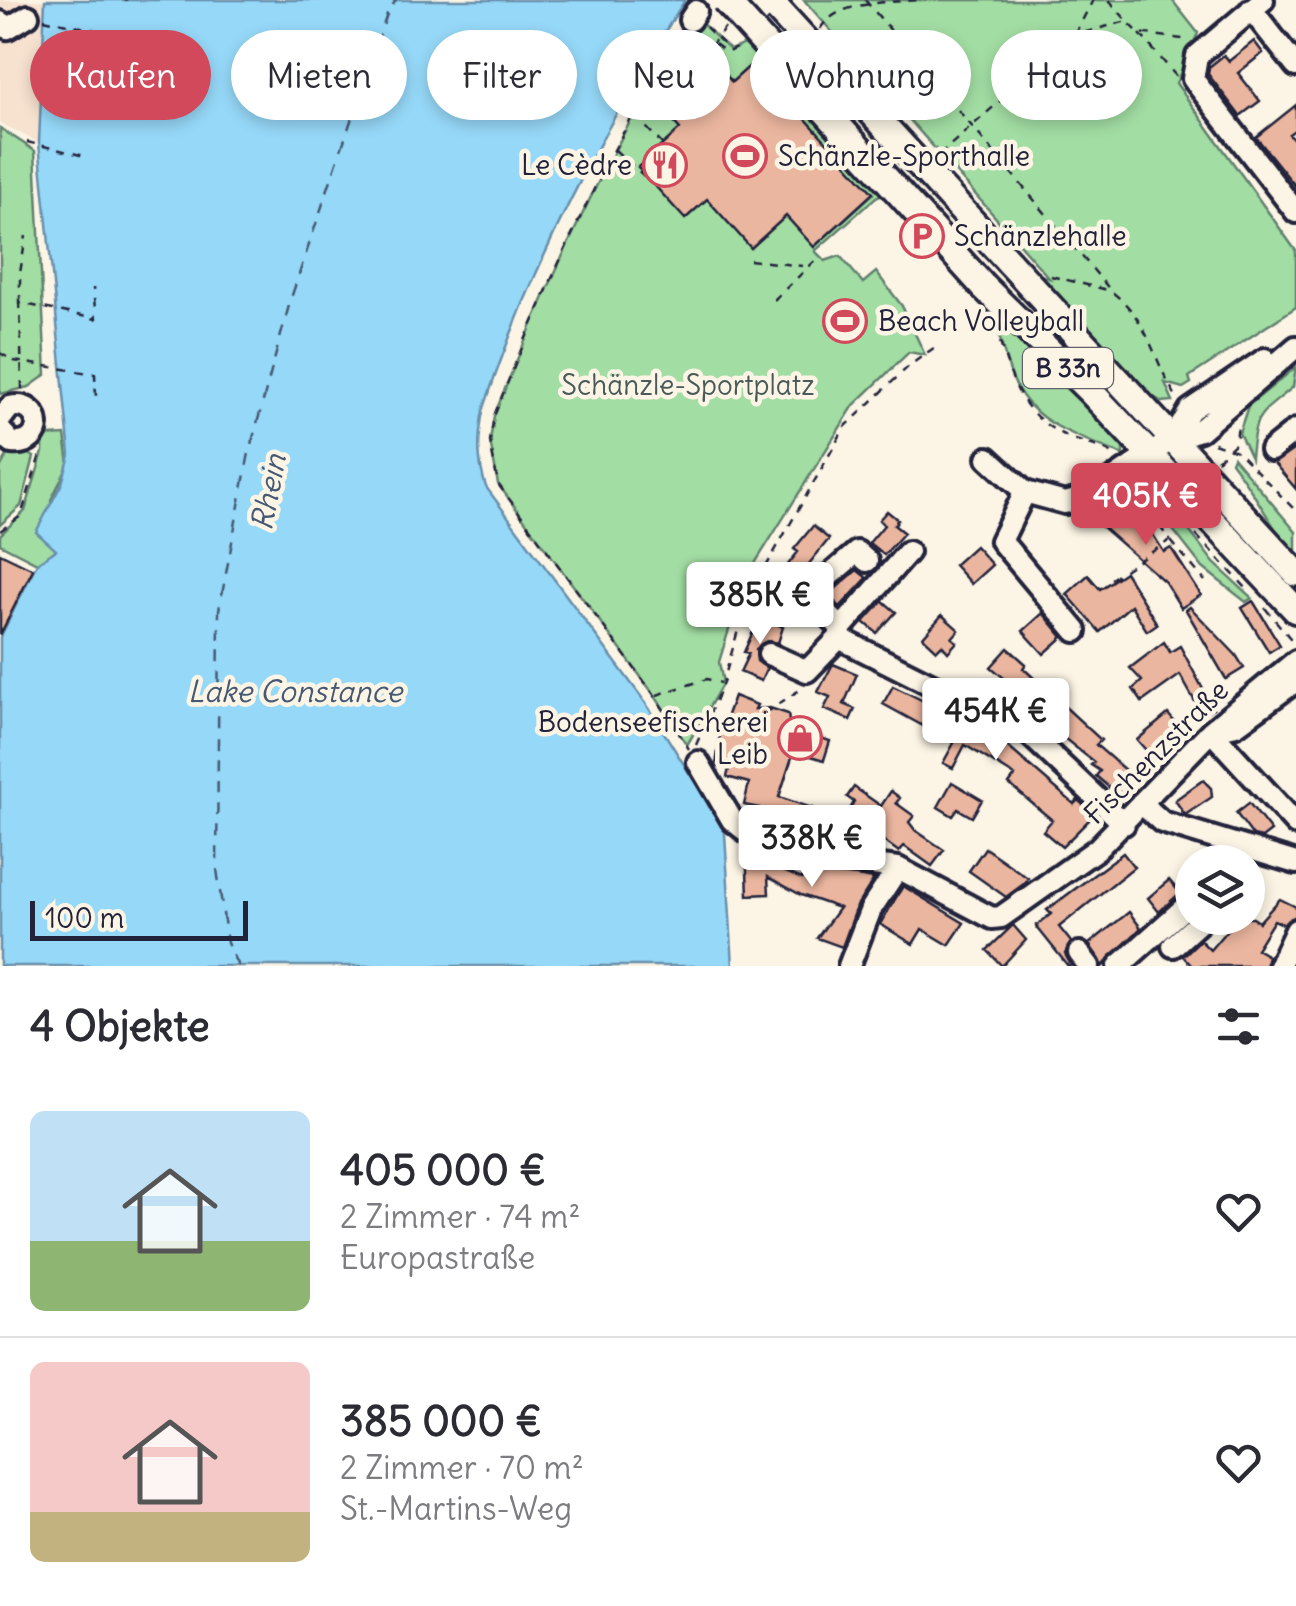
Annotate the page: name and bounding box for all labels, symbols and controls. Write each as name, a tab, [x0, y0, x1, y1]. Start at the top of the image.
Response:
chip: Kaufen	[30, 30, 211, 120]
chip: Mieten	[231, 30, 407, 120]
chip: Filter	[427, 30, 577, 120]
chip: Neu	[597, 30, 730, 120]
chip: Wohnung	[750, 30, 971, 120]
chip: Haus	[991, 30, 1142, 120]
sports icon: Schänzle-Sporthalle	[722, 133, 768, 179]
place label: Schänzle-Sporthalle	[778, 138, 1030, 174]
restaurant icon: Le Cèdre	[642, 142, 688, 188]
place label: Le Cèdre	[521, 147, 632, 183]
parking icon: Schänzlehalle	[899, 213, 945, 259]
place label: Schänzlehalle	[954, 218, 1127, 254]
sports icon: Beach Volleyball	[822, 298, 868, 344]
place label: Beach Volleyball	[878, 303, 1084, 339]
road number: B 33n	[1023, 348, 1113, 388]
park label: Schänzle-Sportplatz	[561, 367, 815, 403]
water label: Rhein	[242, 450, 294, 533]
pin: 405K €	[1065, 463, 1227, 548]
text: 405K €	[1093, 475, 1199, 516]
pin: 385K €	[679, 562, 841, 647]
text: 385K €	[709, 574, 811, 615]
water label: Lake Constance	[188, 672, 404, 710]
street label: Fischenzstraße	[1076, 672, 1236, 832]
pin: 454K €	[915, 678, 1077, 763]
text: 454K €	[944, 690, 1048, 731]
place label: Bodenseefischerei Leib	[538, 704, 768, 772]
shop icon: Bodenseefischerei Leib	[777, 715, 823, 761]
pin: 338K €	[731, 805, 893, 890]
text: 338K €	[761, 817, 863, 858]
map controls	[1175, 845, 1265, 935]
button: layers	[1175, 845, 1265, 935]
scale bar	[30, 896, 248, 940]
text: 100 m	[45, 900, 124, 936]
icon: filters	[1211, 999, 1266, 1054]
text: 4 Objekte	[30, 1000, 210, 1052]
text: 405 000 €	[340, 1144, 546, 1196]
icon: home	[110, 1151, 230, 1271]
icon: heart	[1211, 1184, 1266, 1239]
text: 2 Zimmer · 74 m²	[340, 1196, 580, 1237]
text: Europastraße	[340, 1237, 535, 1278]
text: 385 000 €	[340, 1395, 542, 1447]
icon: home	[110, 1402, 230, 1522]
icon: heart	[1211, 1435, 1266, 1490]
text: 2 Zimmer · 70 m²	[340, 1447, 584, 1488]
text: St.-Martins-Weg	[340, 1488, 572, 1529]

